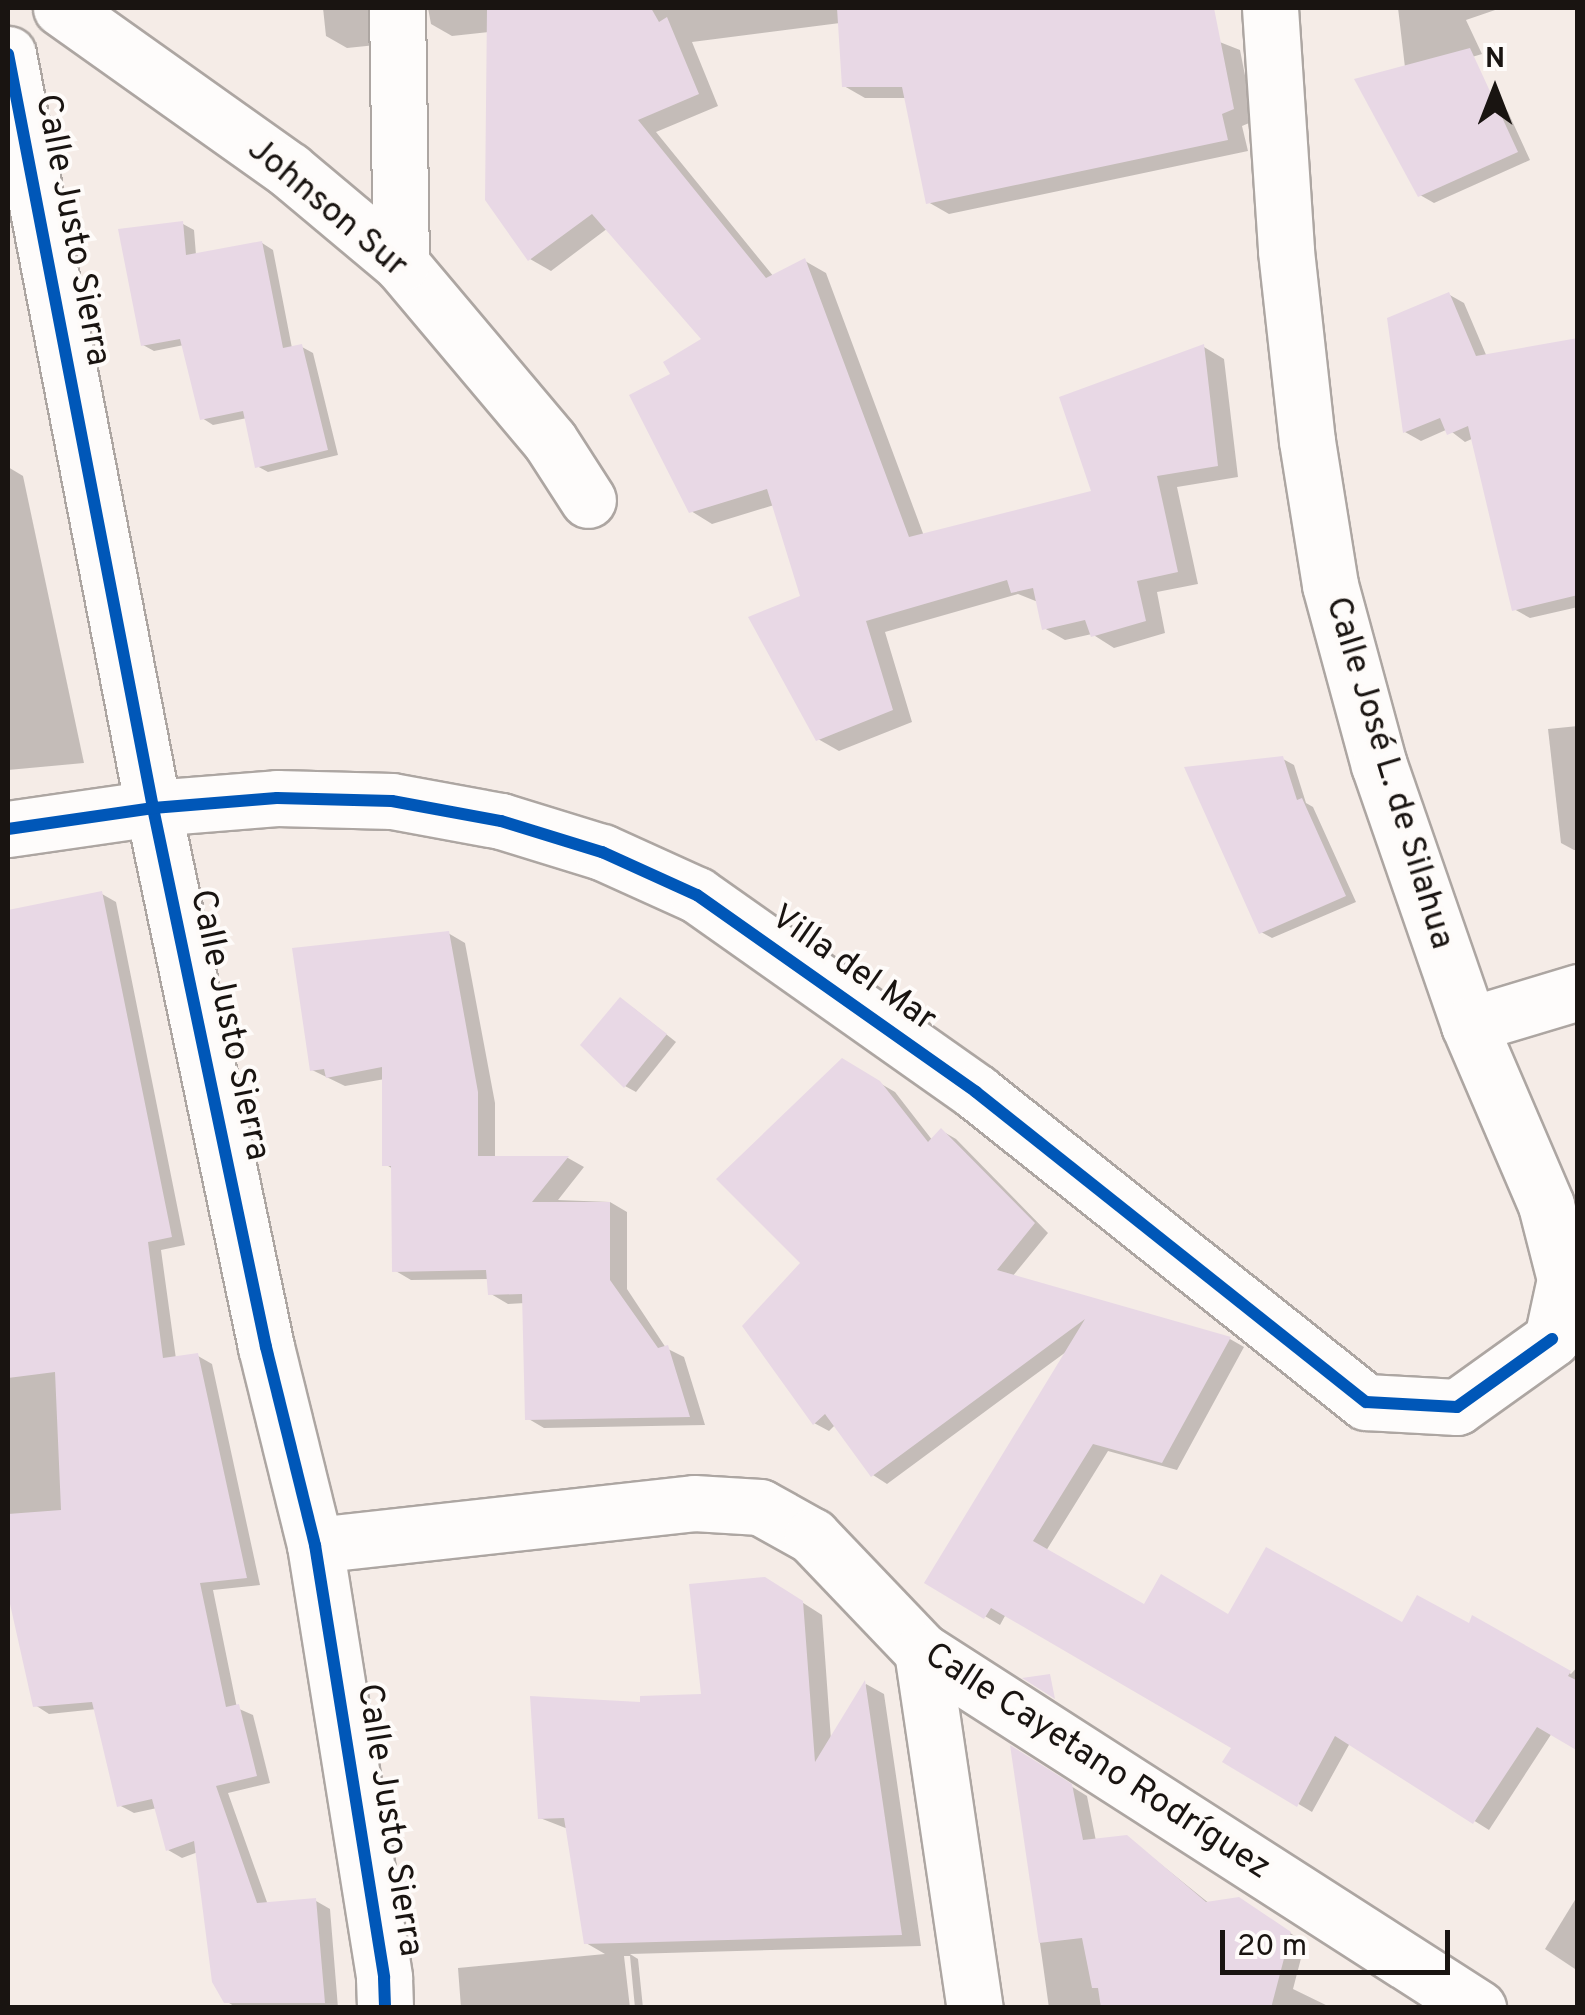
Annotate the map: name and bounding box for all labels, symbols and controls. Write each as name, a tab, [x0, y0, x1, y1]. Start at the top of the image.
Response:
north arrow	[1445, 40, 1545, 140]
text: N	[1485, 42, 1505, 78]
street label: Calle Justo Sierra	[25, 91, 119, 369]
street label: Johnson Sur	[238, 129, 416, 287]
street label: Calle José L. de Silahua	[1315, 592, 1463, 954]
street label: Calle Justo Sierra	[180, 886, 278, 1164]
street label: Villa del Mar	[762, 897, 944, 1041]
street label: Calle Cayetano Rodríguez	[916, 1634, 1278, 1890]
street label: Calle Justo Sierra	[347, 1681, 431, 1959]
scale bar	[1225, 1910, 1455, 1972]
text: 20 m	[1237, 1929, 1307, 1966]

